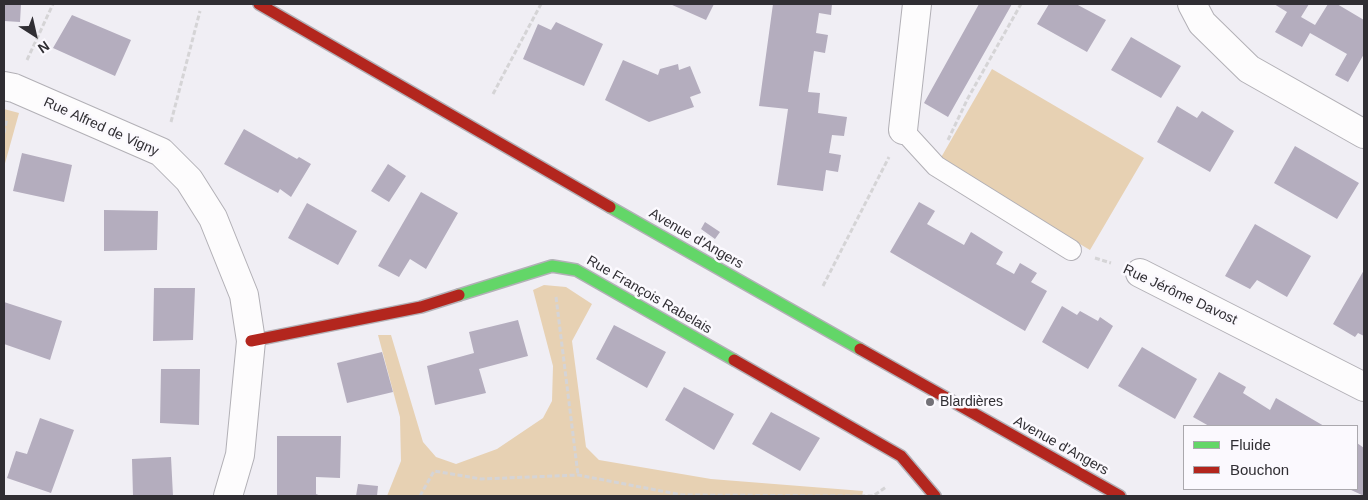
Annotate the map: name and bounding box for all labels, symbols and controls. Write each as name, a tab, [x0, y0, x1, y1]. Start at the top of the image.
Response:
north arrow	[10, 10, 60, 60]
text: N	[35, 38, 52, 57]
street label: Rue Alfred de Vigny	[41, 94, 161, 160]
street label: Avenue d'Angers	[646, 205, 746, 273]
street label: Rue François Rabelais	[583, 252, 715, 338]
street label: Rue Jérôme Davost	[1120, 261, 1240, 329]
place label: Blardières	[940, 394, 1003, 410]
marker: Blardières	[924, 396, 936, 408]
street label: Avenue d'Angers	[1011, 413, 1111, 479]
legend	[1183, 425, 1358, 490]
text: Fluide	[1230, 436, 1271, 453]
text: Bouchon	[1230, 461, 1289, 478]

